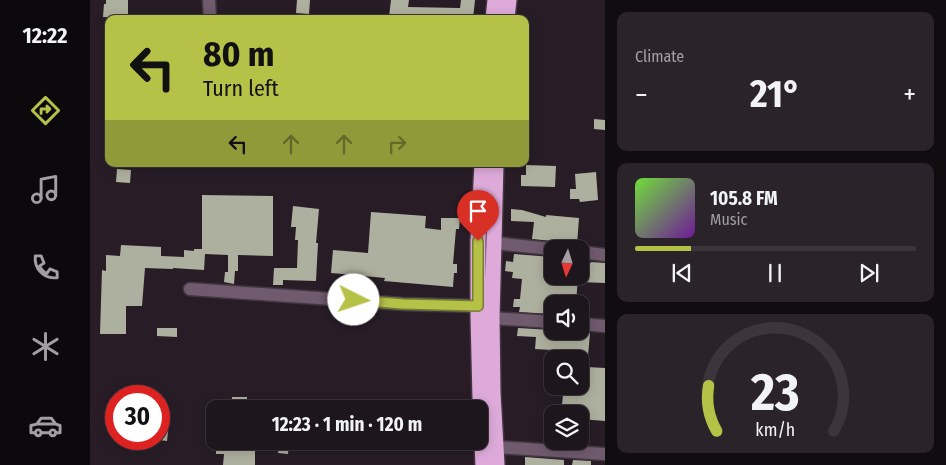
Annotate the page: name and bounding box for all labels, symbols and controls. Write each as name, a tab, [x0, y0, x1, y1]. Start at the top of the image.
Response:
text: 12:22	[23, 22, 67, 49]
text: 80 m	[203, 33, 275, 75]
icon: left	[120, 35, 185, 100]
text: Climate	[635, 47, 684, 66]
text: 21°	[750, 71, 801, 117]
text: Turn left	[203, 75, 279, 102]
text: −	[635, 78, 648, 111]
text: +	[903, 78, 916, 111]
icon: directions	[28, 93, 63, 128]
icon: left	[224, 130, 252, 158]
icon: ahead	[277, 130, 305, 158]
icon: ahead	[330, 130, 358, 158]
icon: right	[383, 130, 411, 158]
icon: music	[28, 172, 63, 207]
text: 105.8 FM	[710, 187, 778, 210]
pin	[457, 190, 499, 241]
icon: arrive	[464, 197, 492, 225]
text: Music	[710, 210, 747, 229]
north arrow	[544, 240, 589, 285]
map controls	[544, 240, 589, 450]
icon: phone	[28, 250, 63, 285]
icon: previous	[668, 259, 696, 287]
icon: pause	[761, 259, 789, 287]
icon: next	[855, 259, 883, 287]
position arrow	[327, 273, 379, 325]
button: sound	[544, 295, 589, 340]
icon: climate	[28, 329, 63, 364]
button: search	[544, 350, 589, 395]
text: 23	[750, 361, 800, 424]
speed limit sign: 30	[105, 385, 170, 450]
button: layers	[544, 405, 589, 450]
icon: car	[28, 408, 63, 443]
text: 12:23 · 1 min · 120 m	[272, 413, 422, 436]
text: km/h	[756, 419, 795, 441]

